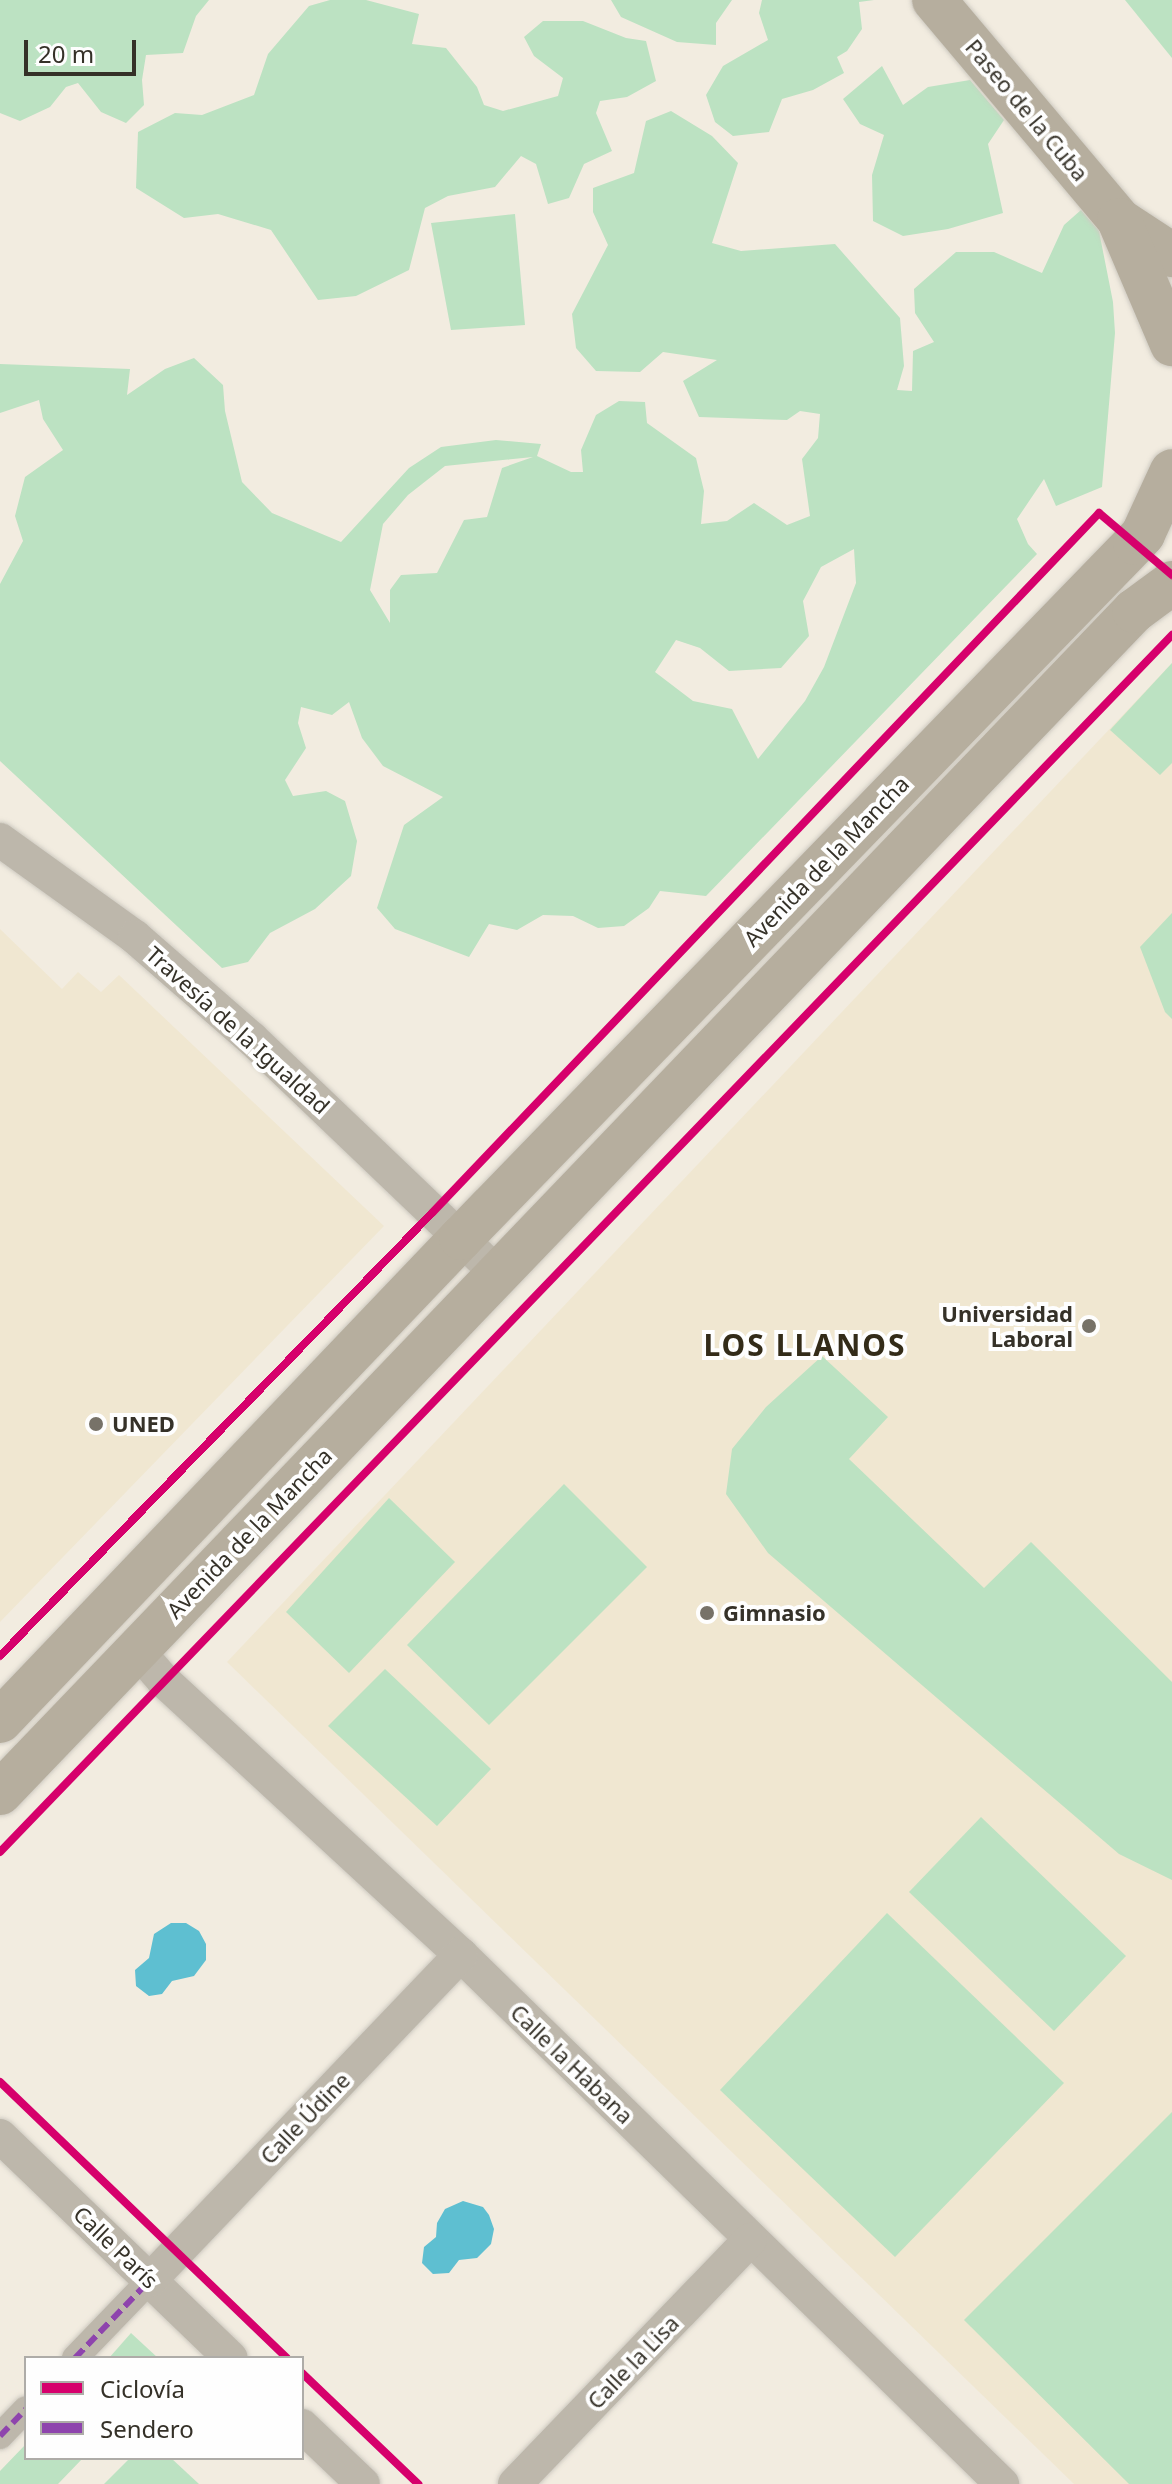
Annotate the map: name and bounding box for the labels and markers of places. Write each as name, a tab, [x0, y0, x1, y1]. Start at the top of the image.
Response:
place label: Universidad Laboral	[941, 1300, 1073, 1352]
marker: Universidad Laboral	[1080, 1317, 1098, 1335]
place label: UNED	[112, 1411, 175, 1437]
marker: UNED	[87, 1415, 105, 1433]
place label: Gimnasio	[723, 1600, 826, 1626]
marker: Gimnasio	[698, 1604, 716, 1622]

